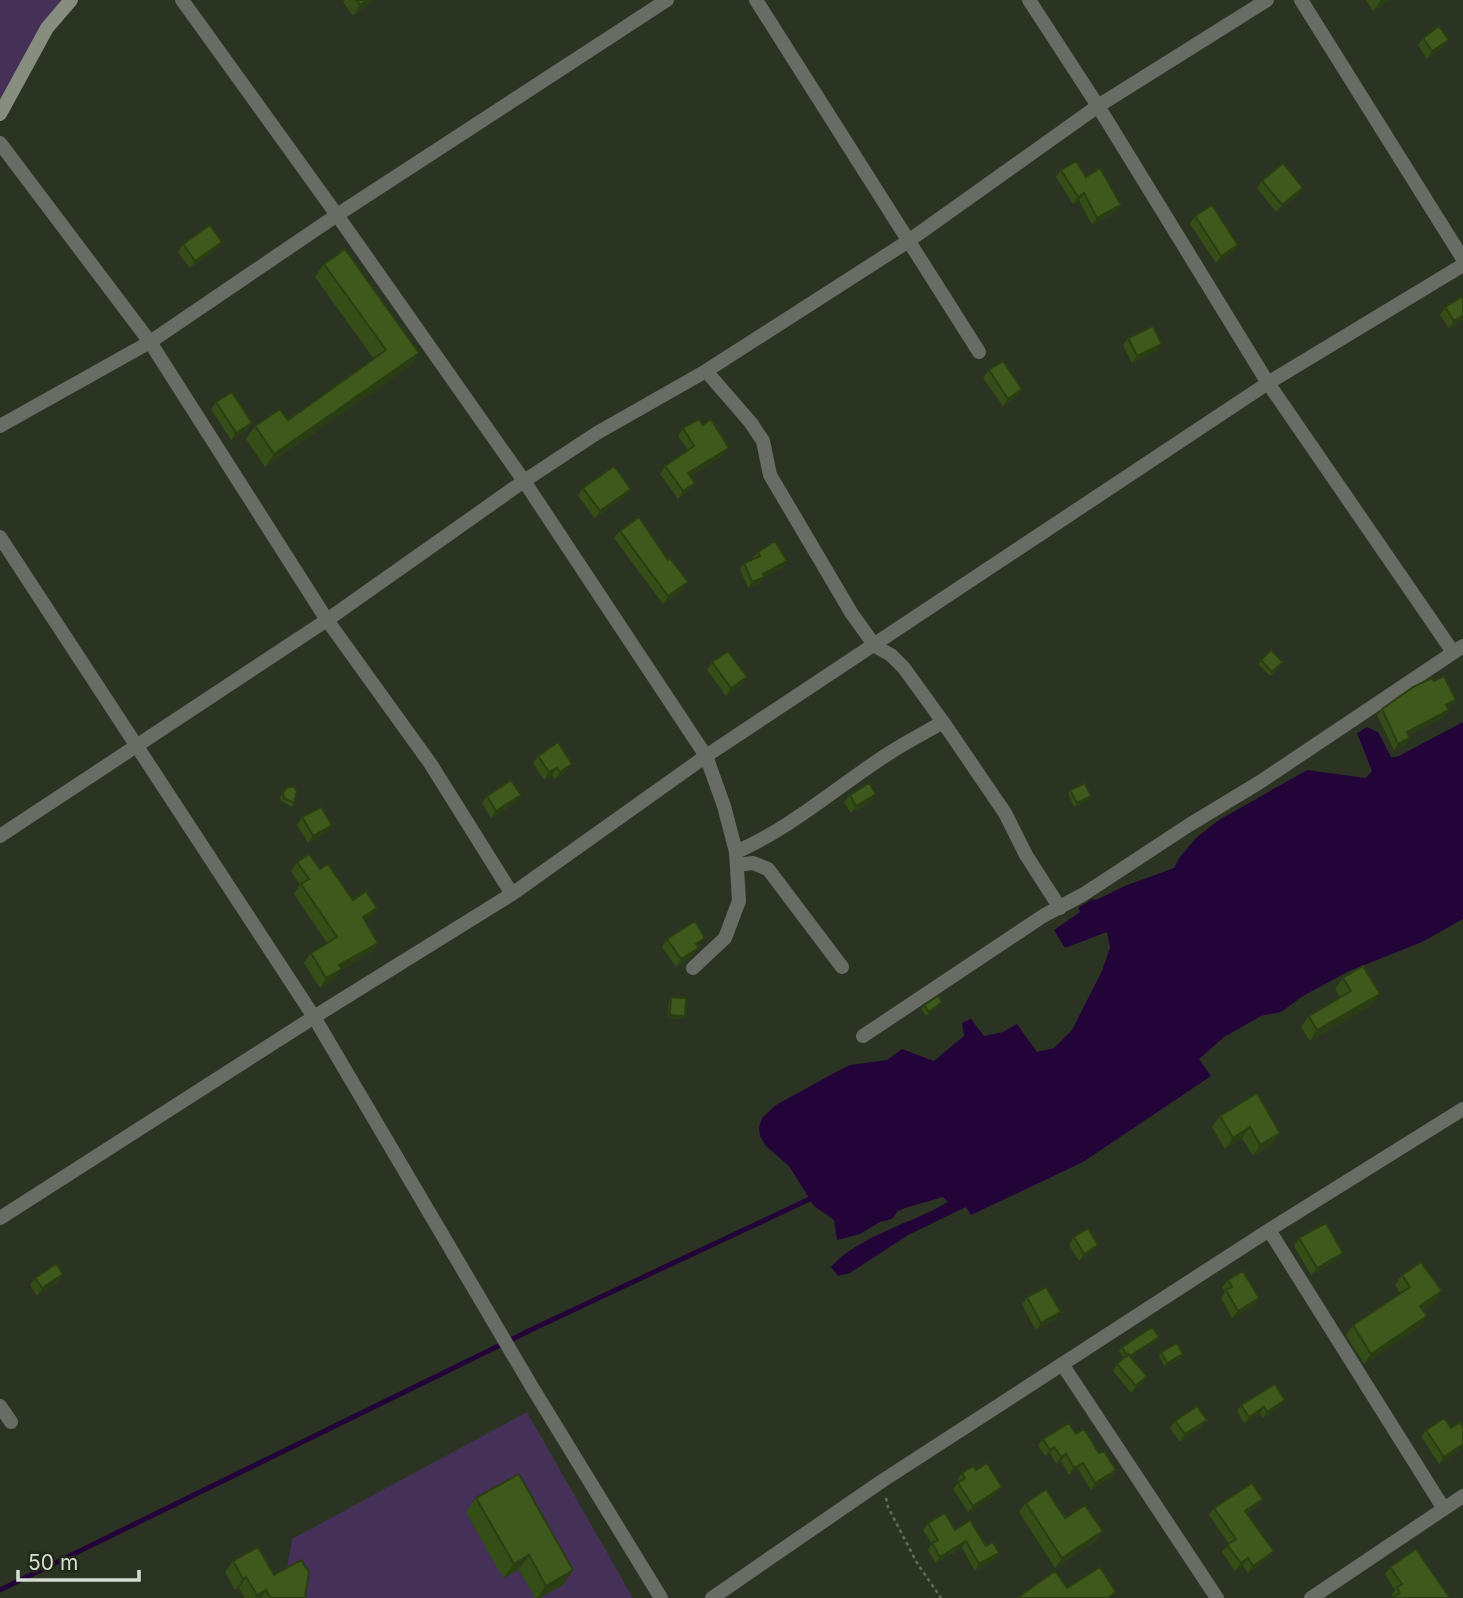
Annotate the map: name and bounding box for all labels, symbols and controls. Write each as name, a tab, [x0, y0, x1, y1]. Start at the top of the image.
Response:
scale bar	[18, 1538, 138, 1582]
text: 50 m	[28, 1550, 78, 1575]

